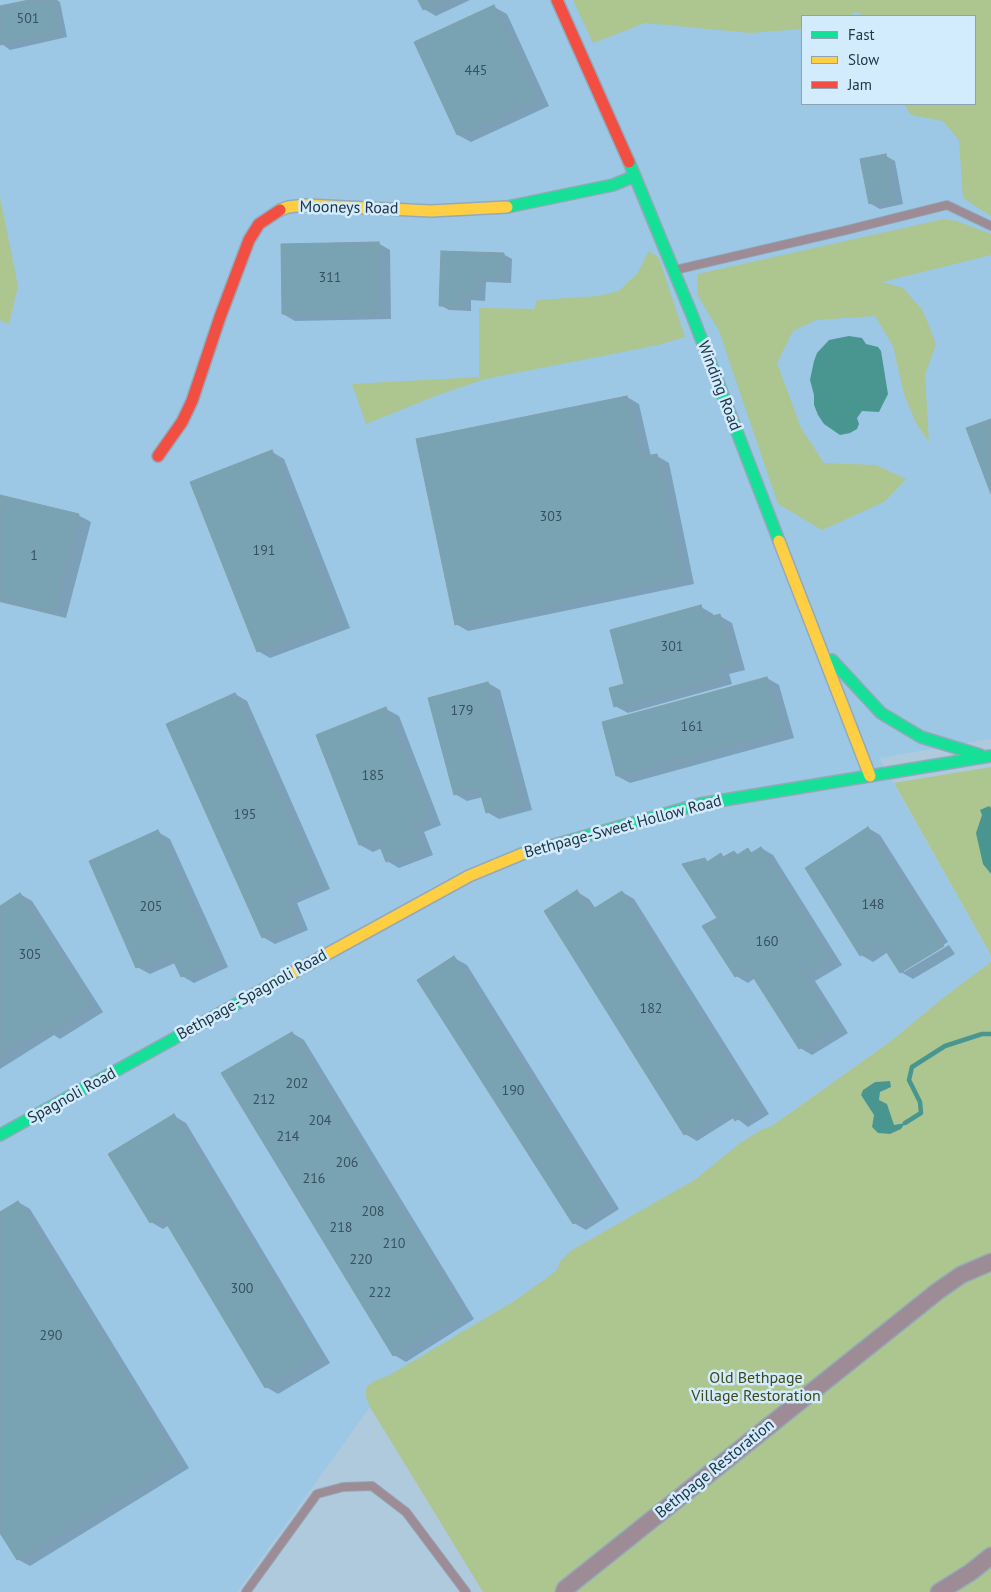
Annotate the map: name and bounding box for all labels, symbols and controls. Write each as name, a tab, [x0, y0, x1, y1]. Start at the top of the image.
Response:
house number: 501	[17, 11, 39, 27]
legend	[801, 15, 976, 105]
text: Fast	[848, 25, 875, 44]
text: Slow	[848, 50, 879, 69]
house number: 445	[465, 63, 487, 79]
text: Jam	[848, 75, 872, 94]
street label: Mooneys Road	[300, 198, 398, 218]
house number: 311	[319, 270, 341, 286]
street label: Winding Road	[693, 338, 745, 434]
house number: 303	[540, 509, 562, 525]
house number: 191	[253, 543, 275, 559]
house number: 1	[30, 548, 38, 564]
house number: 301	[661, 639, 683, 655]
house number: 179	[451, 703, 473, 719]
house number: 161	[681, 719, 703, 735]
house number: 185	[362, 768, 384, 784]
street label: Bethpage-Sweet Hollow Road	[522, 791, 724, 863]
house number: 195	[234, 807, 256, 823]
house number: 148	[862, 897, 884, 913]
house number: 205	[140, 899, 162, 915]
house number: 160	[756, 934, 778, 950]
street label: Bethpage-Spagnoli Road	[174, 946, 330, 1044]
house number: 305	[19, 947, 41, 963]
house number: 182	[640, 1001, 662, 1017]
street label: Spagnoli Road	[24, 1064, 120, 1128]
house number: 202	[286, 1076, 308, 1092]
house number: 190	[502, 1083, 524, 1099]
house number: 212	[253, 1092, 275, 1108]
house number: 204	[309, 1113, 331, 1129]
house number: 214	[277, 1129, 299, 1145]
house number: 206	[336, 1155, 358, 1171]
house number: 216	[303, 1171, 325, 1187]
house number: 208	[362, 1204, 384, 1220]
house number: 218	[330, 1220, 352, 1236]
house number: 210	[383, 1236, 405, 1252]
house number: 220	[350, 1252, 372, 1268]
house number: 300	[231, 1281, 253, 1297]
house number: 222	[369, 1285, 391, 1301]
house number: 290	[40, 1328, 62, 1344]
park label: Old Bethpage Village Restoration	[691, 1368, 821, 1406]
street label: Bethpage Restoration	[652, 1415, 778, 1523]

